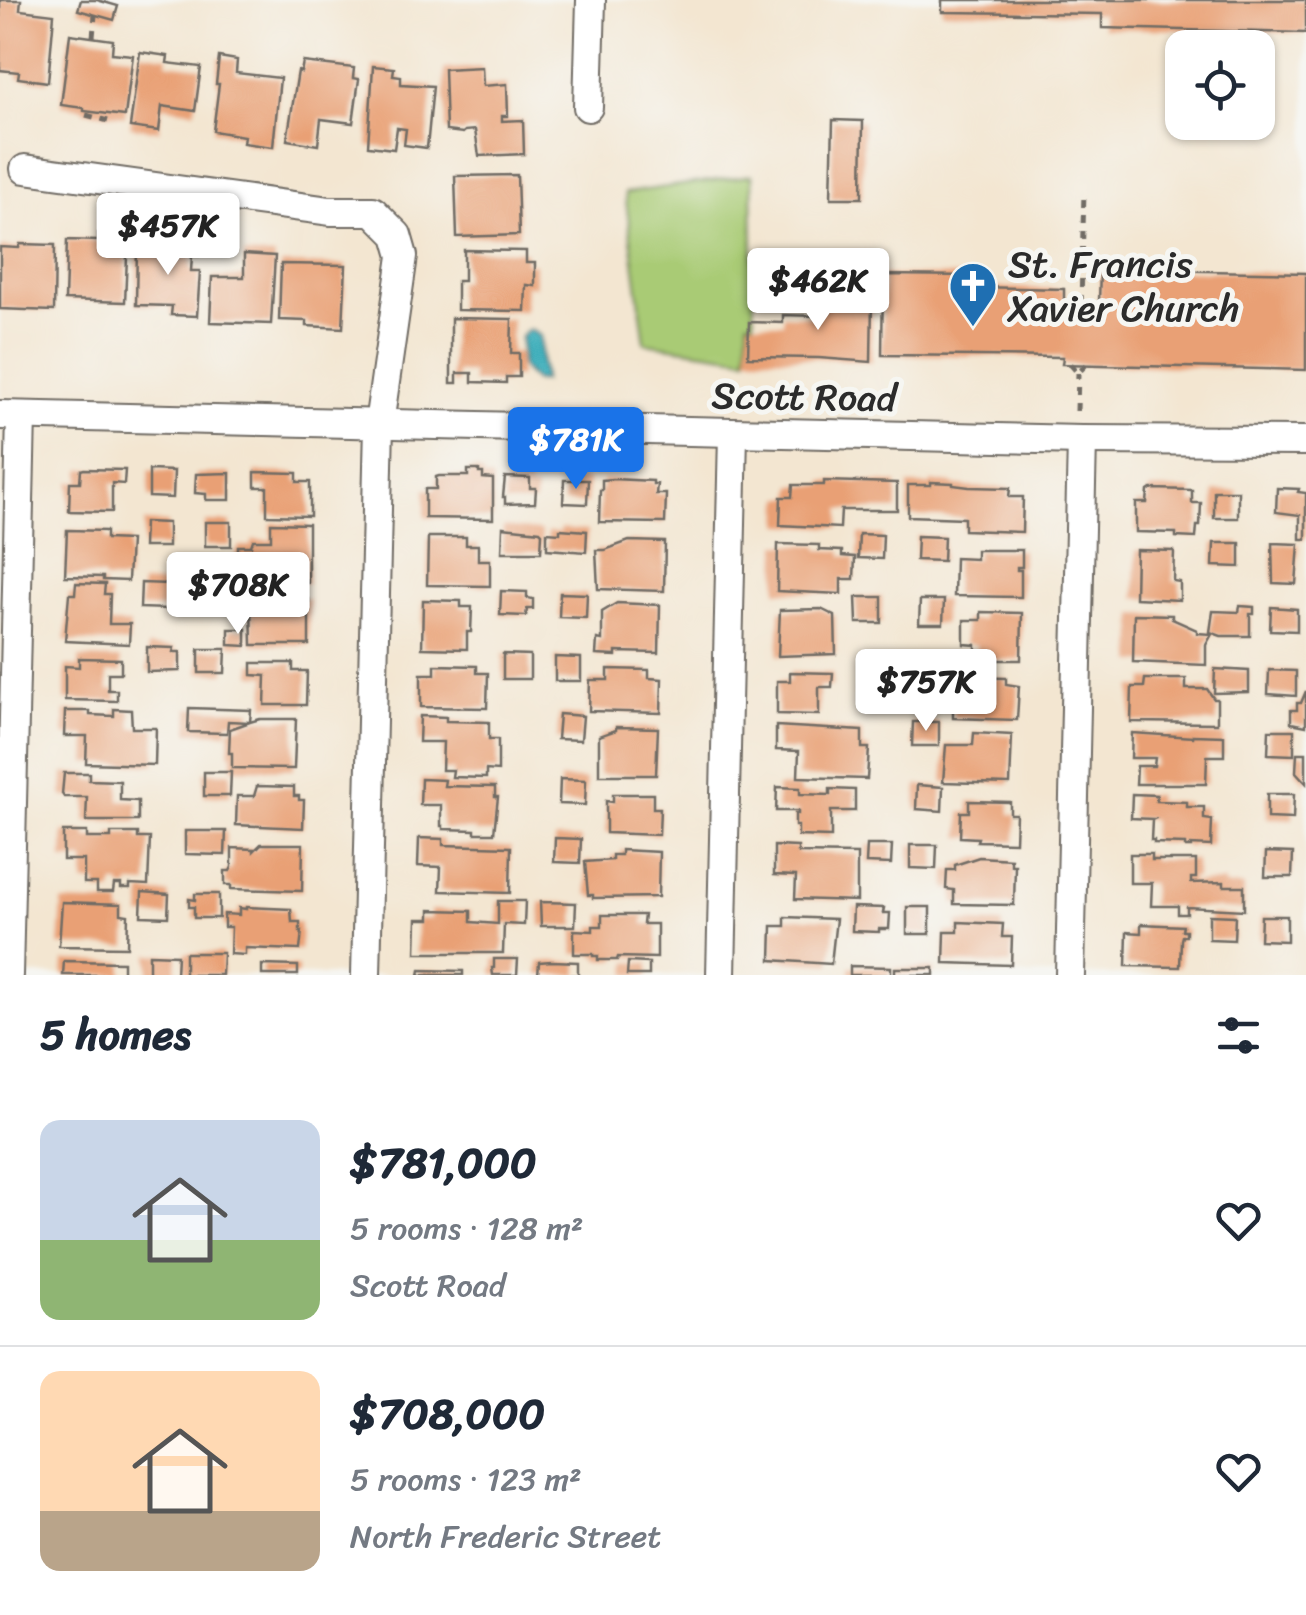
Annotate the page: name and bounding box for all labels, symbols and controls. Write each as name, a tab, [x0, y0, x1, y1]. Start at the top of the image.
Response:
map controls	[1165, 30, 1275, 140]
button: locate	[1165, 30, 1275, 140]
pin: $457K	[98, 193, 238, 278]
text: $457K	[119, 197, 217, 254]
place label: St. Francis Xavier Church	[1006, 231, 1240, 342]
pin: $462K	[748, 248, 888, 333]
text: $462K	[769, 252, 867, 309]
church icon: St. Francis Xavier Church	[947, 260, 999, 328]
street label: Scott Road	[711, 362, 900, 432]
pin: $781K	[506, 407, 646, 492]
text: $781K	[530, 411, 622, 468]
pin: $708K	[168, 552, 308, 637]
text: $708K	[189, 556, 287, 613]
pin: $757K	[856, 649, 996, 734]
text: $757K	[877, 653, 975, 710]
text: 5 homes	[40, 998, 191, 1072]
icon: filters	[1211, 1008, 1266, 1063]
text: $781,000	[350, 1126, 537, 1200]
icon: home	[120, 1160, 240, 1280]
icon: heart	[1211, 1193, 1266, 1248]
text: 5 rooms · 128 m²	[350, 1200, 583, 1257]
text: Scott Road	[350, 1257, 506, 1314]
text: $708,000	[350, 1377, 545, 1451]
icon: home	[120, 1411, 240, 1531]
icon: heart	[1211, 1444, 1266, 1499]
text: 5 rooms · 123 m²	[350, 1451, 582, 1508]
text: North Frederic Street	[350, 1508, 661, 1565]

